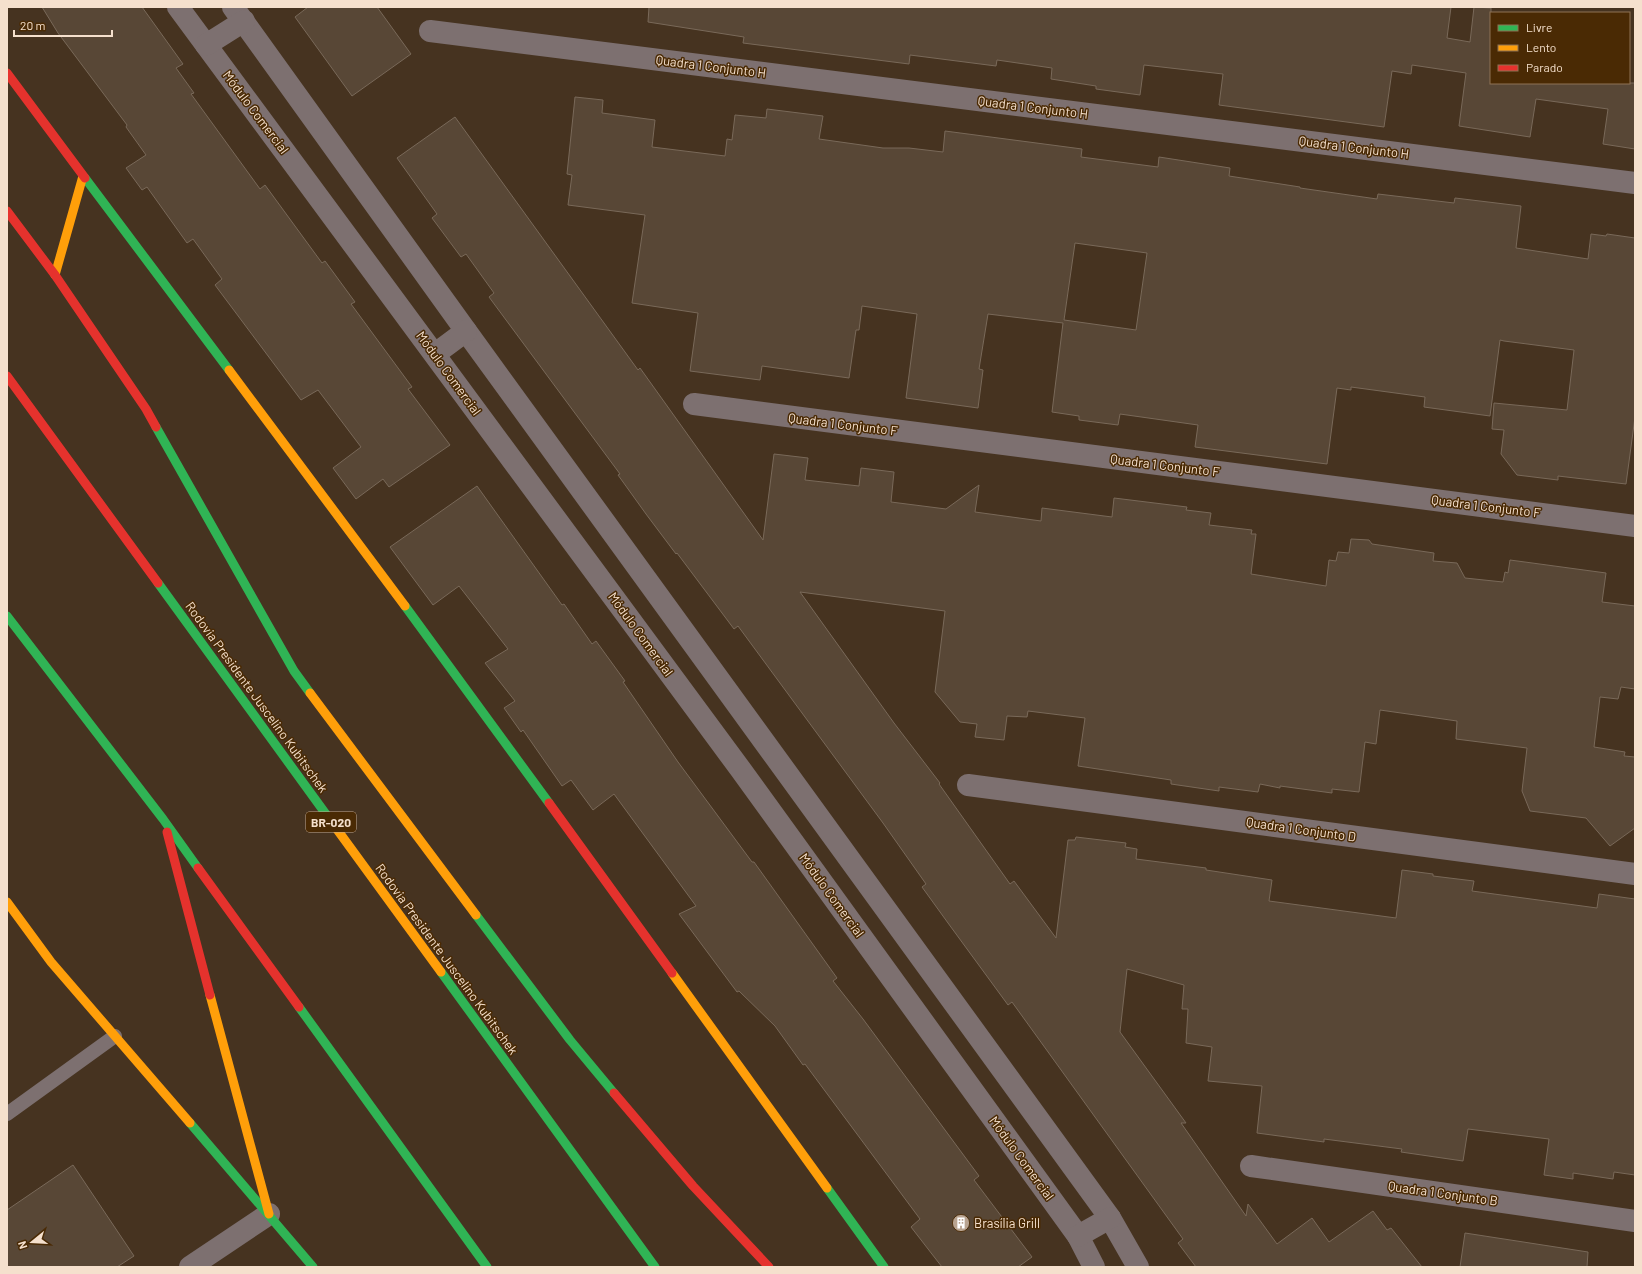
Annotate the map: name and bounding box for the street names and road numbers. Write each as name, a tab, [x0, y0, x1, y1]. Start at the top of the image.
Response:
street label: Quadra 1 Conjunto H	[655, 51, 767, 81]
street label: Módulo Comercial	[220, 67, 292, 157]
street label: Quadra 1 Conjunto H	[977, 92, 1089, 122]
street label: Quadra 1 Conjunto H	[1298, 132, 1410, 162]
street label: Módulo Comercial	[413, 328, 485, 418]
street label: Quadra 1 Conjunto F	[787, 409, 899, 439]
street label: Quadra 1 Conjunto F	[1109, 450, 1221, 480]
street label: Quadra 1 Conjunto F	[1430, 491, 1542, 521]
street label: Módulo Comercial	[605, 589, 677, 679]
street label: Rodovia Presidente Juscelino Kubitschek	[182, 598, 332, 796]
road number: BR-020	[306, 812, 356, 832]
street label: Quadra 1 Conjunto D	[1245, 813, 1357, 845]
street label: Módulo Comercial	[796, 850, 868, 940]
street label: Rodovia Presidente Juscelino Kubitschek	[372, 860, 522, 1058]
street label: Módulo Comercial	[986, 1113, 1058, 1203]
street label: Quadra 1 Conjunto B	[1387, 1177, 1499, 1209]

